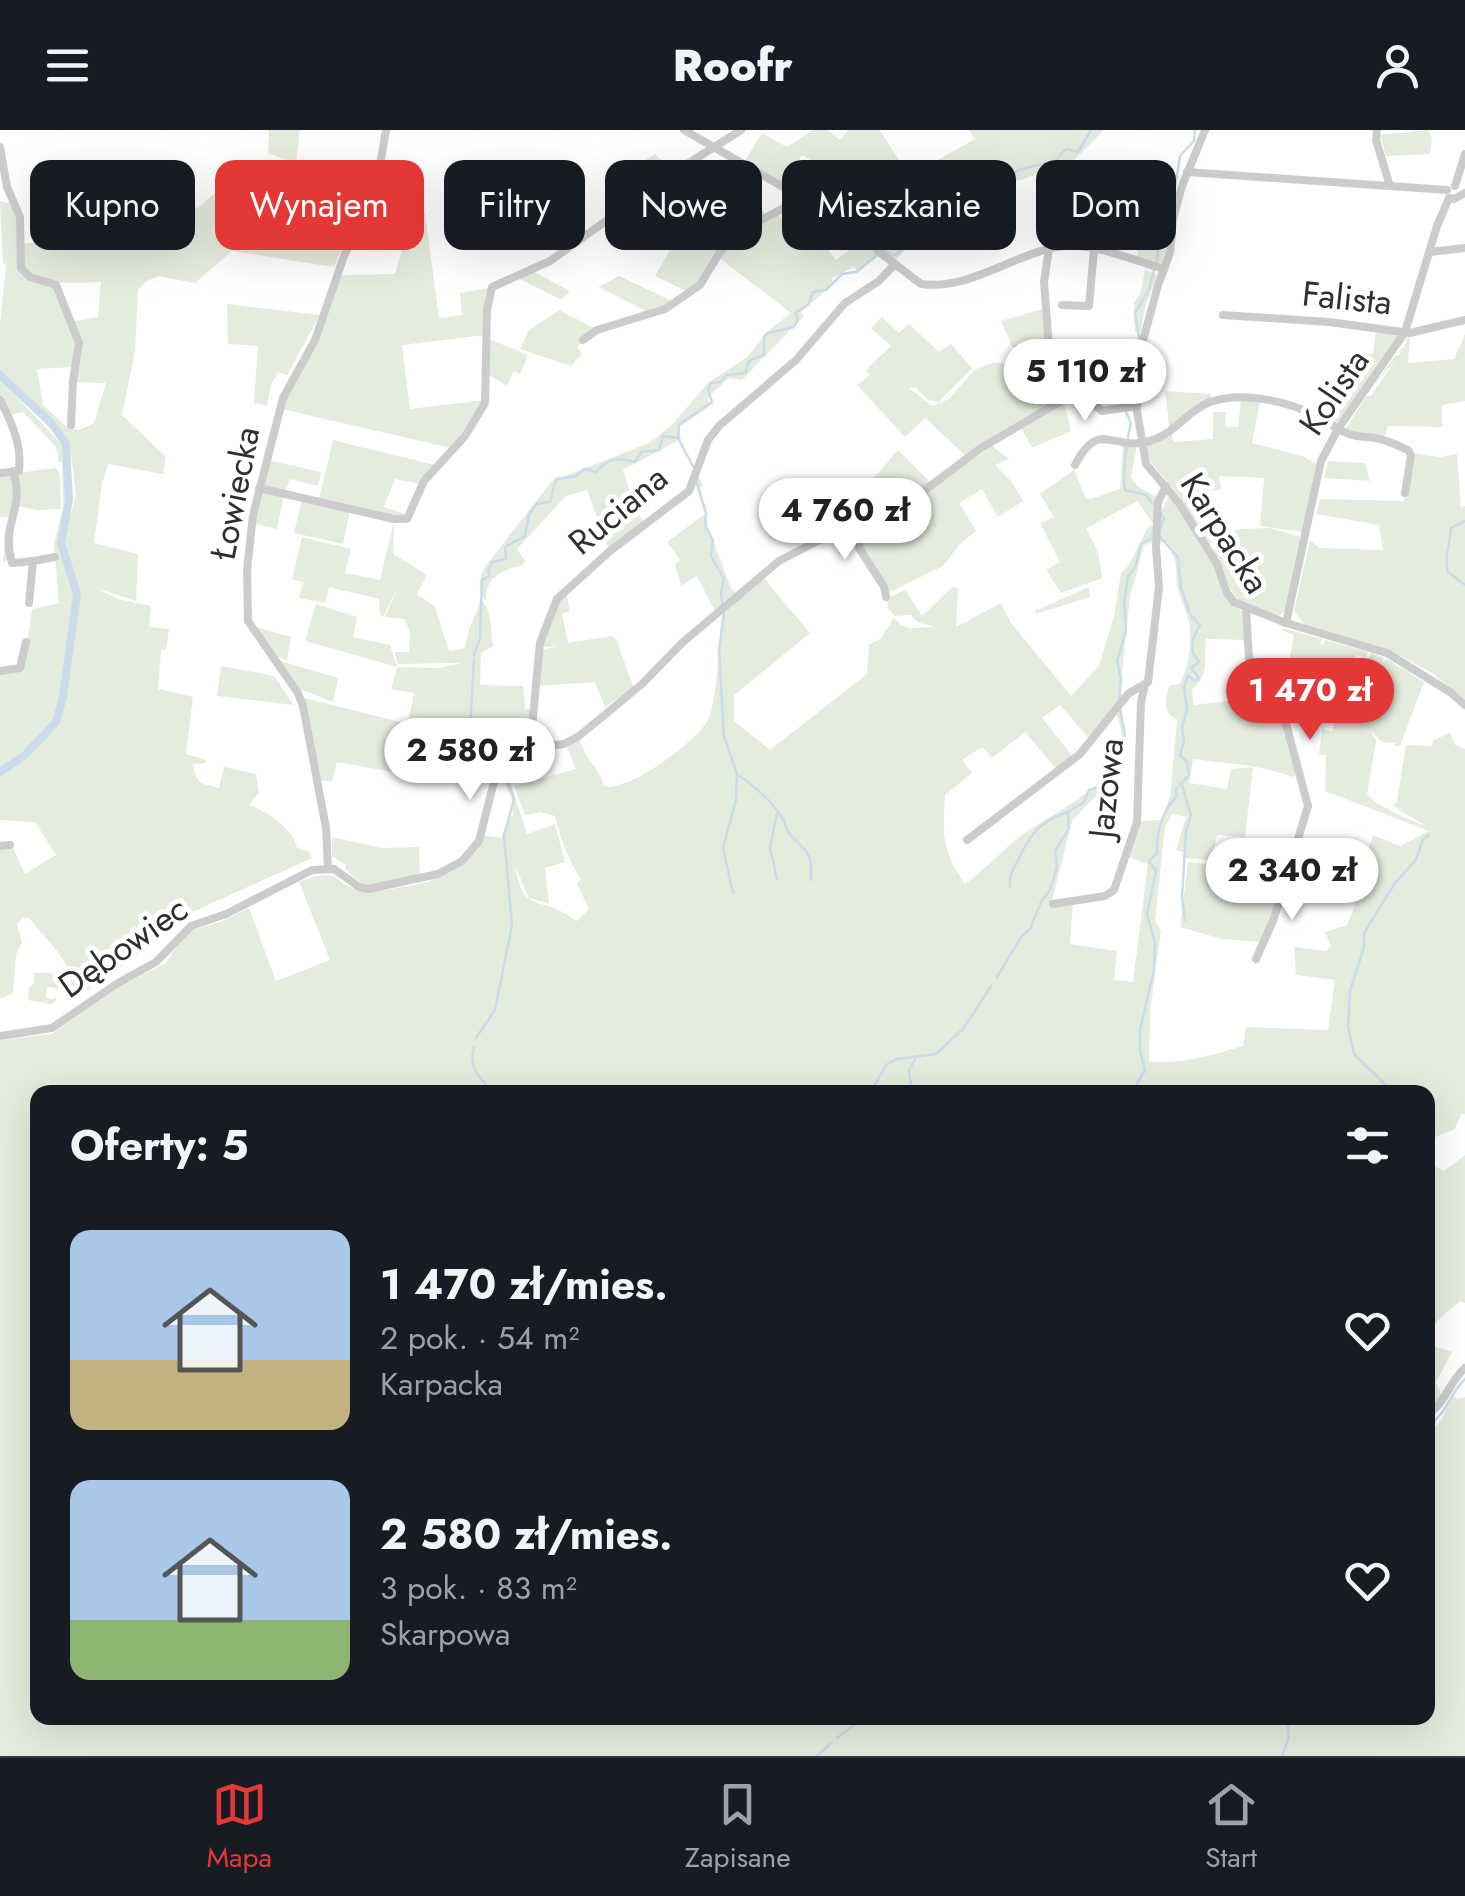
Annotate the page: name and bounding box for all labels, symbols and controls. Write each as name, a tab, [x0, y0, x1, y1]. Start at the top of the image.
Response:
text: Roofr	[672, 33, 793, 98]
icon: menu	[40, 38, 95, 93]
icon: person	[1370, 38, 1425, 93]
chip: Kupno	[30, 160, 195, 250]
chip: Wynajem	[215, 160, 424, 250]
chip: Filtry	[444, 160, 585, 250]
chip: Nowe	[605, 160, 762, 250]
chip: Mieszkanie	[782, 160, 1016, 250]
chip: Dom	[1036, 160, 1176, 250]
street label: Falista	[1300, 268, 1394, 328]
pin: 5 110 zł	[982, 339, 1188, 424]
street label: Kolista	[1287, 339, 1381, 445]
text: 5 110 zł	[1026, 348, 1144, 394]
street label: Łowiecka	[197, 422, 272, 565]
street label: Ruciana	[558, 454, 678, 566]
street label: Karpacka	[1168, 463, 1282, 603]
pin: 4 760 zł	[742, 478, 948, 563]
text: 4 760 zł	[781, 487, 909, 533]
pin: 1 470 zł	[1207, 658, 1413, 743]
text: 1 470 zł	[1248, 667, 1372, 713]
pin: 2 580 zł	[367, 718, 573, 803]
text: 2 580 zł	[406, 727, 534, 773]
street label: Jazowa	[1075, 736, 1136, 844]
pin: 2 340 zł	[1189, 838, 1395, 923]
text: 2 340 zł	[1228, 847, 1356, 893]
street label: Dębowiec	[48, 884, 198, 1010]
text: Oferty: 5	[70, 1115, 249, 1176]
icon: filters	[1340, 1118, 1395, 1173]
text: 1 470 zł/mies.	[380, 1254, 668, 1315]
icon: home	[150, 1270, 270, 1390]
icon: heart	[1340, 1303, 1395, 1358]
text: 2 pok. · 54 m²	[380, 1315, 579, 1361]
text: Karpacka	[380, 1361, 503, 1407]
text: 2 580 zł/mies.	[380, 1504, 673, 1565]
icon: home	[150, 1520, 270, 1640]
icon: heart	[1340, 1553, 1395, 1608]
text: 3 pok. · 83 m²	[380, 1565, 577, 1611]
text: Skarpowa	[380, 1611, 510, 1657]
tab: Mapa	[206, 1777, 272, 1878]
tab: Zapisane	[685, 1777, 791, 1878]
tab: Start	[1204, 1777, 1259, 1878]

